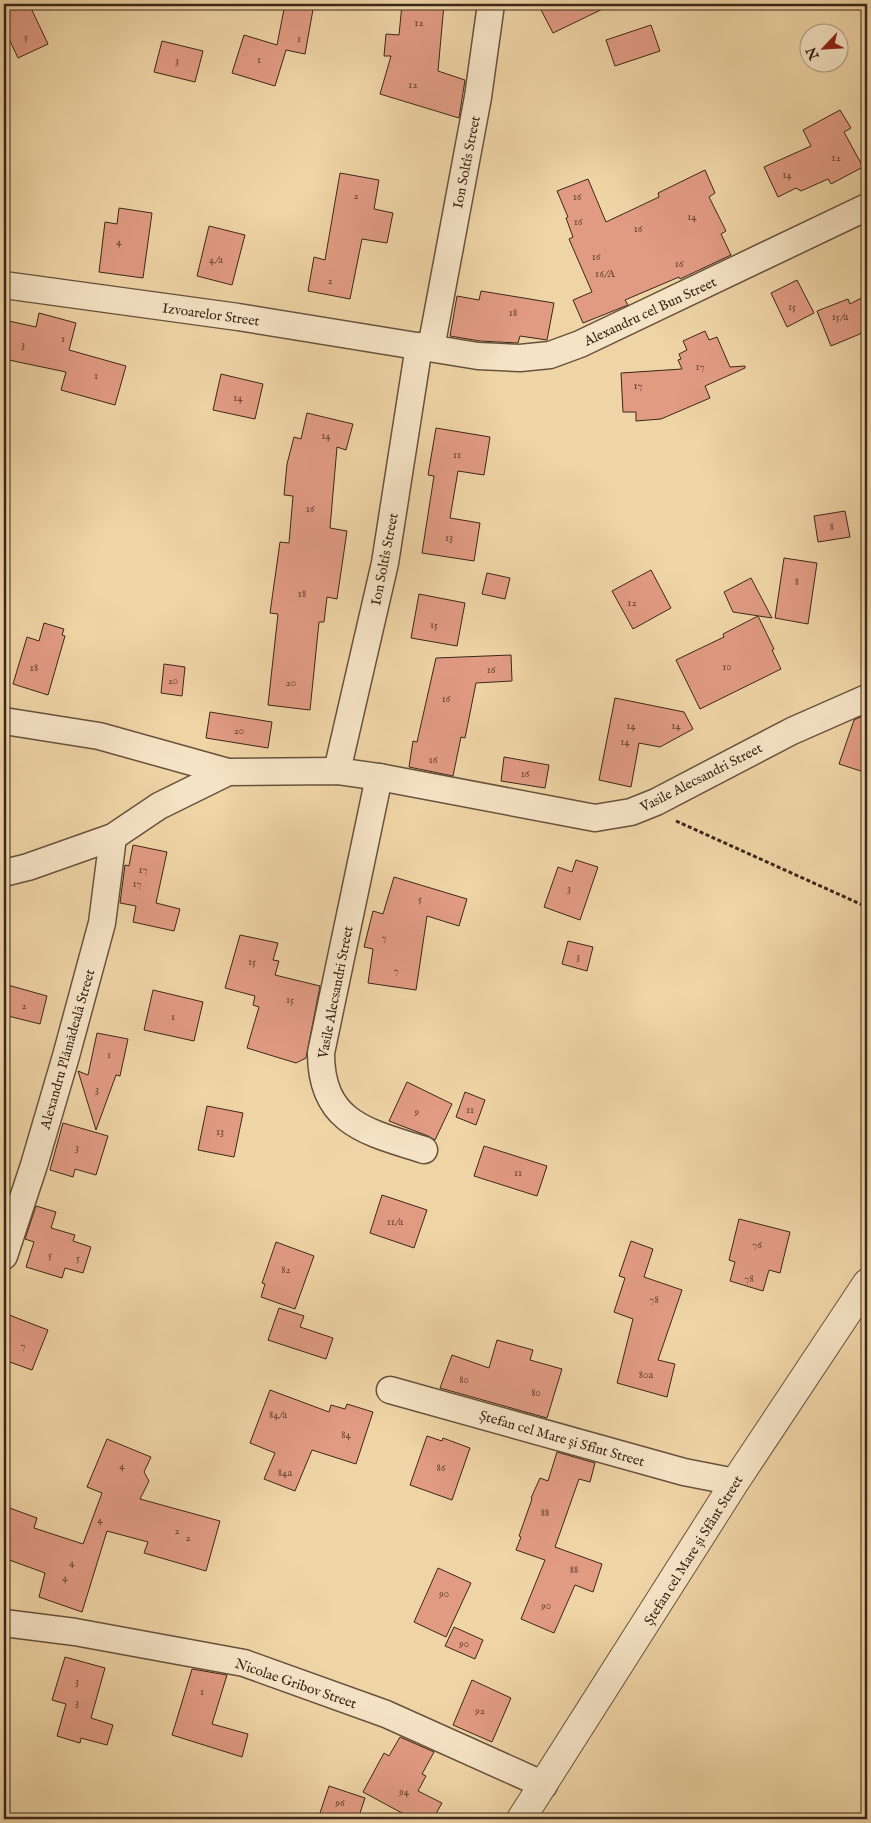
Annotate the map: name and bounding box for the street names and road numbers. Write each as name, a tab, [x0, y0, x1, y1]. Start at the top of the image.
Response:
street label: Ion Soltîs Street	[449, 114, 485, 210]
street label: Alexandru cel Bun Street	[580, 273, 720, 351]
street label: Izvoarelor Street	[161, 299, 261, 331]
street label: Ion Soltîs Street	[367, 511, 403, 607]
street label: Vasile Alecsandri Street	[637, 739, 766, 817]
street label: Vasile Alecsandri Street	[314, 924, 358, 1061]
street label: Alexandru Plămădeală Street	[36, 967, 99, 1132]
street label: Ștefan cel Mare și Sfînt Street	[477, 1407, 647, 1471]
street label: Ștefan cel Mare și Sfânt Street	[640, 1472, 748, 1629]
street label: Nicolae Gribov Street	[232, 1655, 359, 1713]

